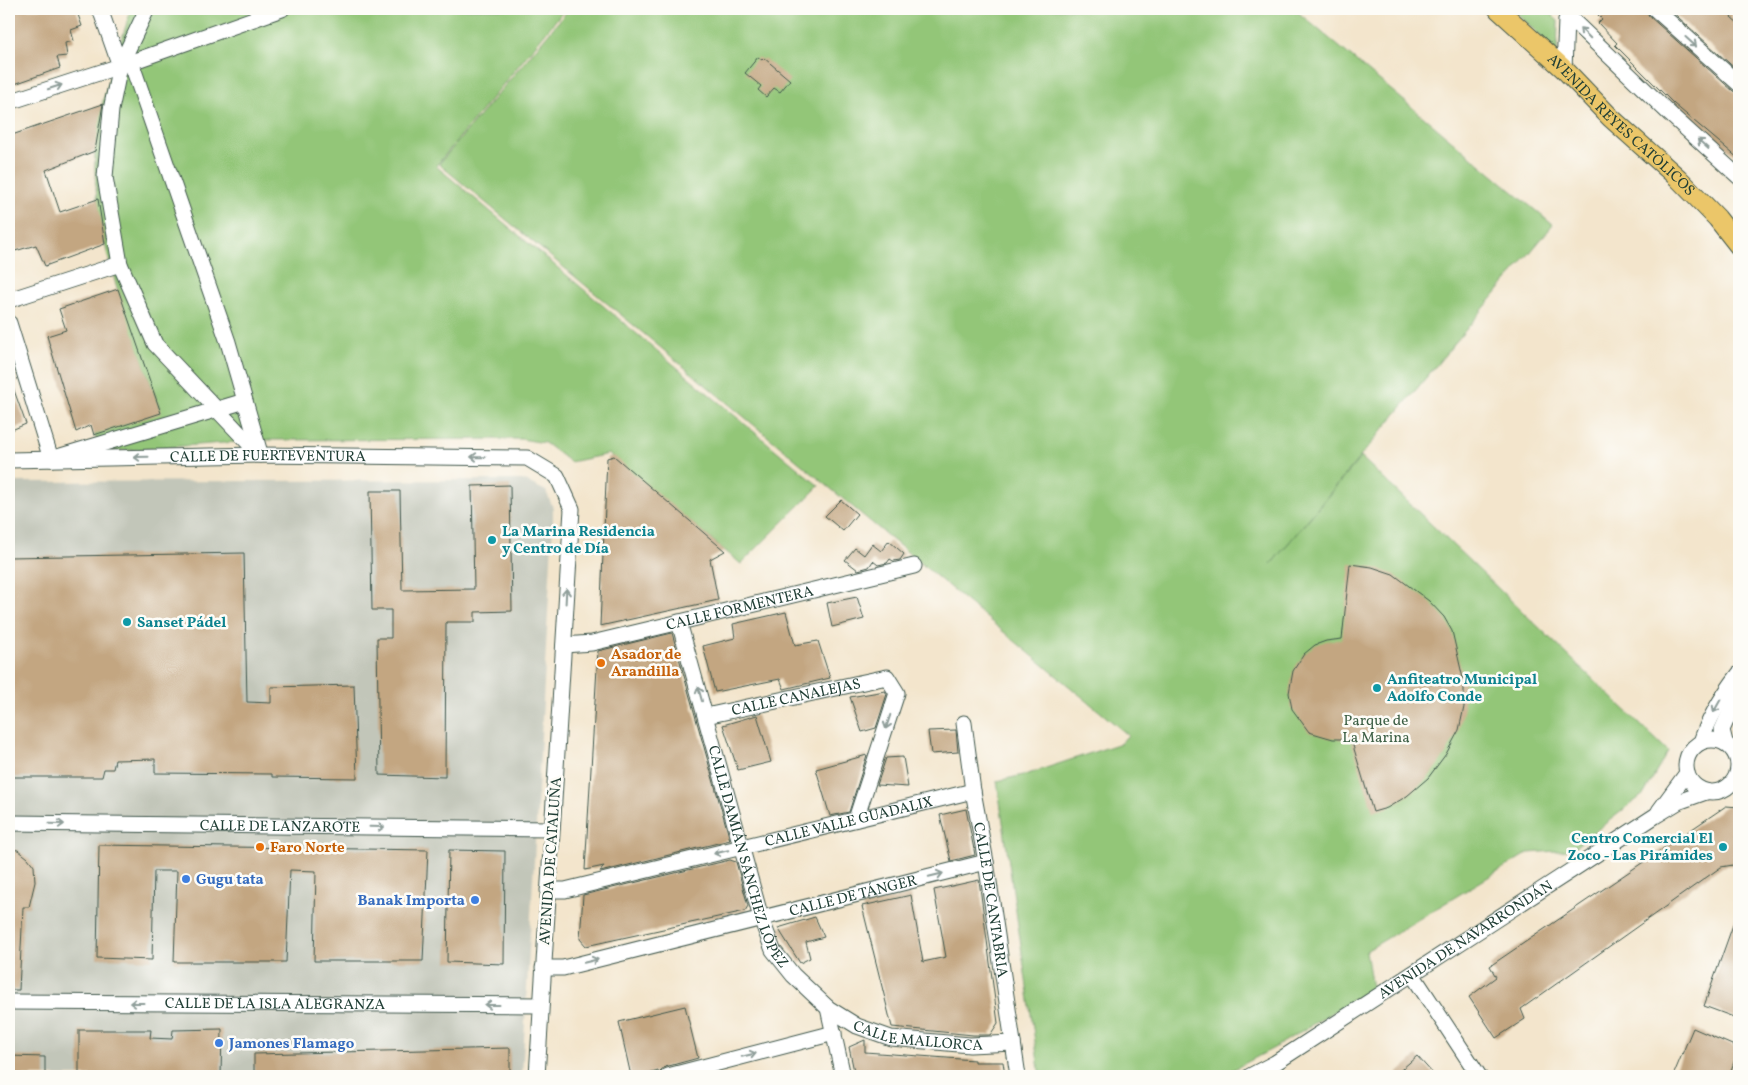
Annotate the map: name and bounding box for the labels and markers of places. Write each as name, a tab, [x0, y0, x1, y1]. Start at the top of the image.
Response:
place label: La Marina Residencia y Centro de Día	[502, 522, 655, 560]
marker: La Marina Residencia y Centro de Día	[486, 534, 498, 546]
place label: Sanset Pádel	[137, 613, 226, 634]
marker: Sanset Pádel	[121, 616, 133, 628]
place label: Asador de Arandilla	[611, 645, 682, 683]
marker: Asador de Arandilla	[595, 657, 607, 669]
place label: Anfiteatro Municipal Adolfo Conde	[1387, 670, 1537, 708]
marker: Anfiteatro Municipal Adolfo Conde	[1371, 682, 1383, 694]
place label: Centro Comercial El Zoco - Las Pirámides	[1567, 829, 1713, 867]
place label: Faro Norte	[270, 838, 345, 859]
marker: Faro Norte	[254, 841, 266, 853]
marker: Centro Comercial El Zoco - Las Pirámides	[1717, 841, 1729, 853]
place label: Gugu tata	[196, 870, 264, 891]
marker: Gugu tata	[180, 873, 192, 885]
place label: Banak Importa	[357, 891, 465, 912]
marker: Banak Importa	[469, 894, 481, 906]
place label: Jamones Flamago	[228, 1034, 355, 1055]
marker: Jamones Flamago	[213, 1037, 225, 1049]

